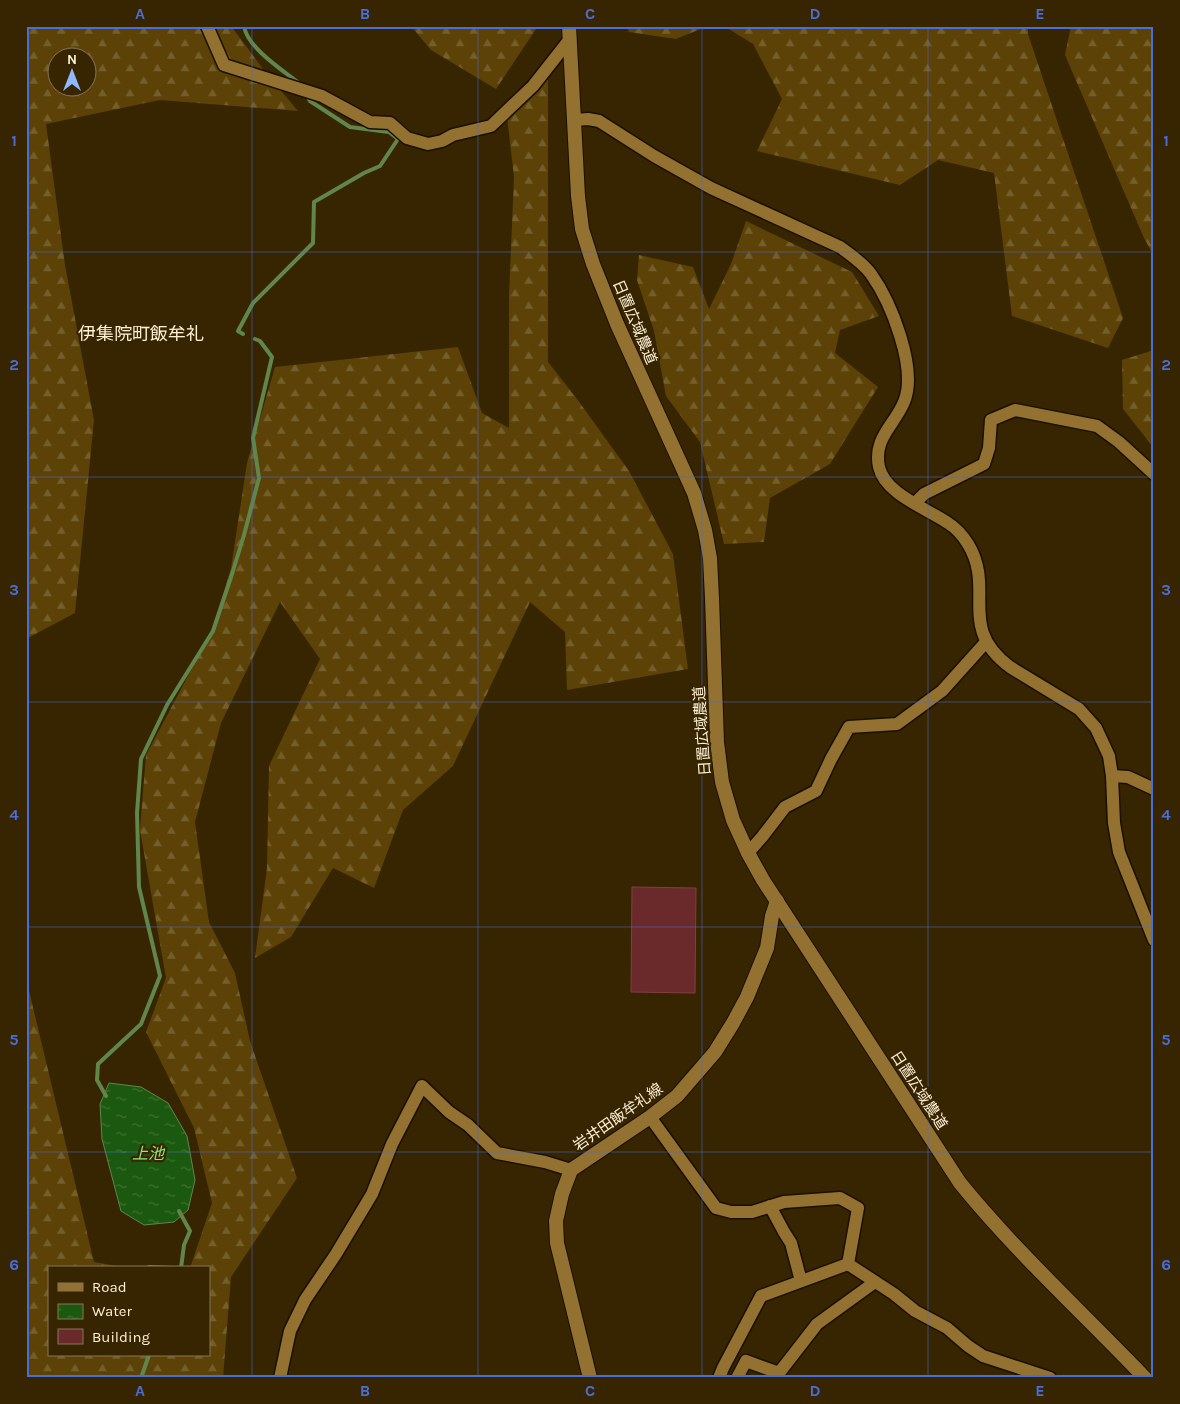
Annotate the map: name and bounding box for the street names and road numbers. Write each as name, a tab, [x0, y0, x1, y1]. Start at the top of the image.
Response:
street label: 日置広域農道	[609, 277, 661, 367]
street label: 日置広域農道	[690, 685, 714, 777]
street label: 日置広域農道	[887, 1047, 951, 1133]
street label: 岩井田飯牟礼線	[570, 1080, 666, 1154]

